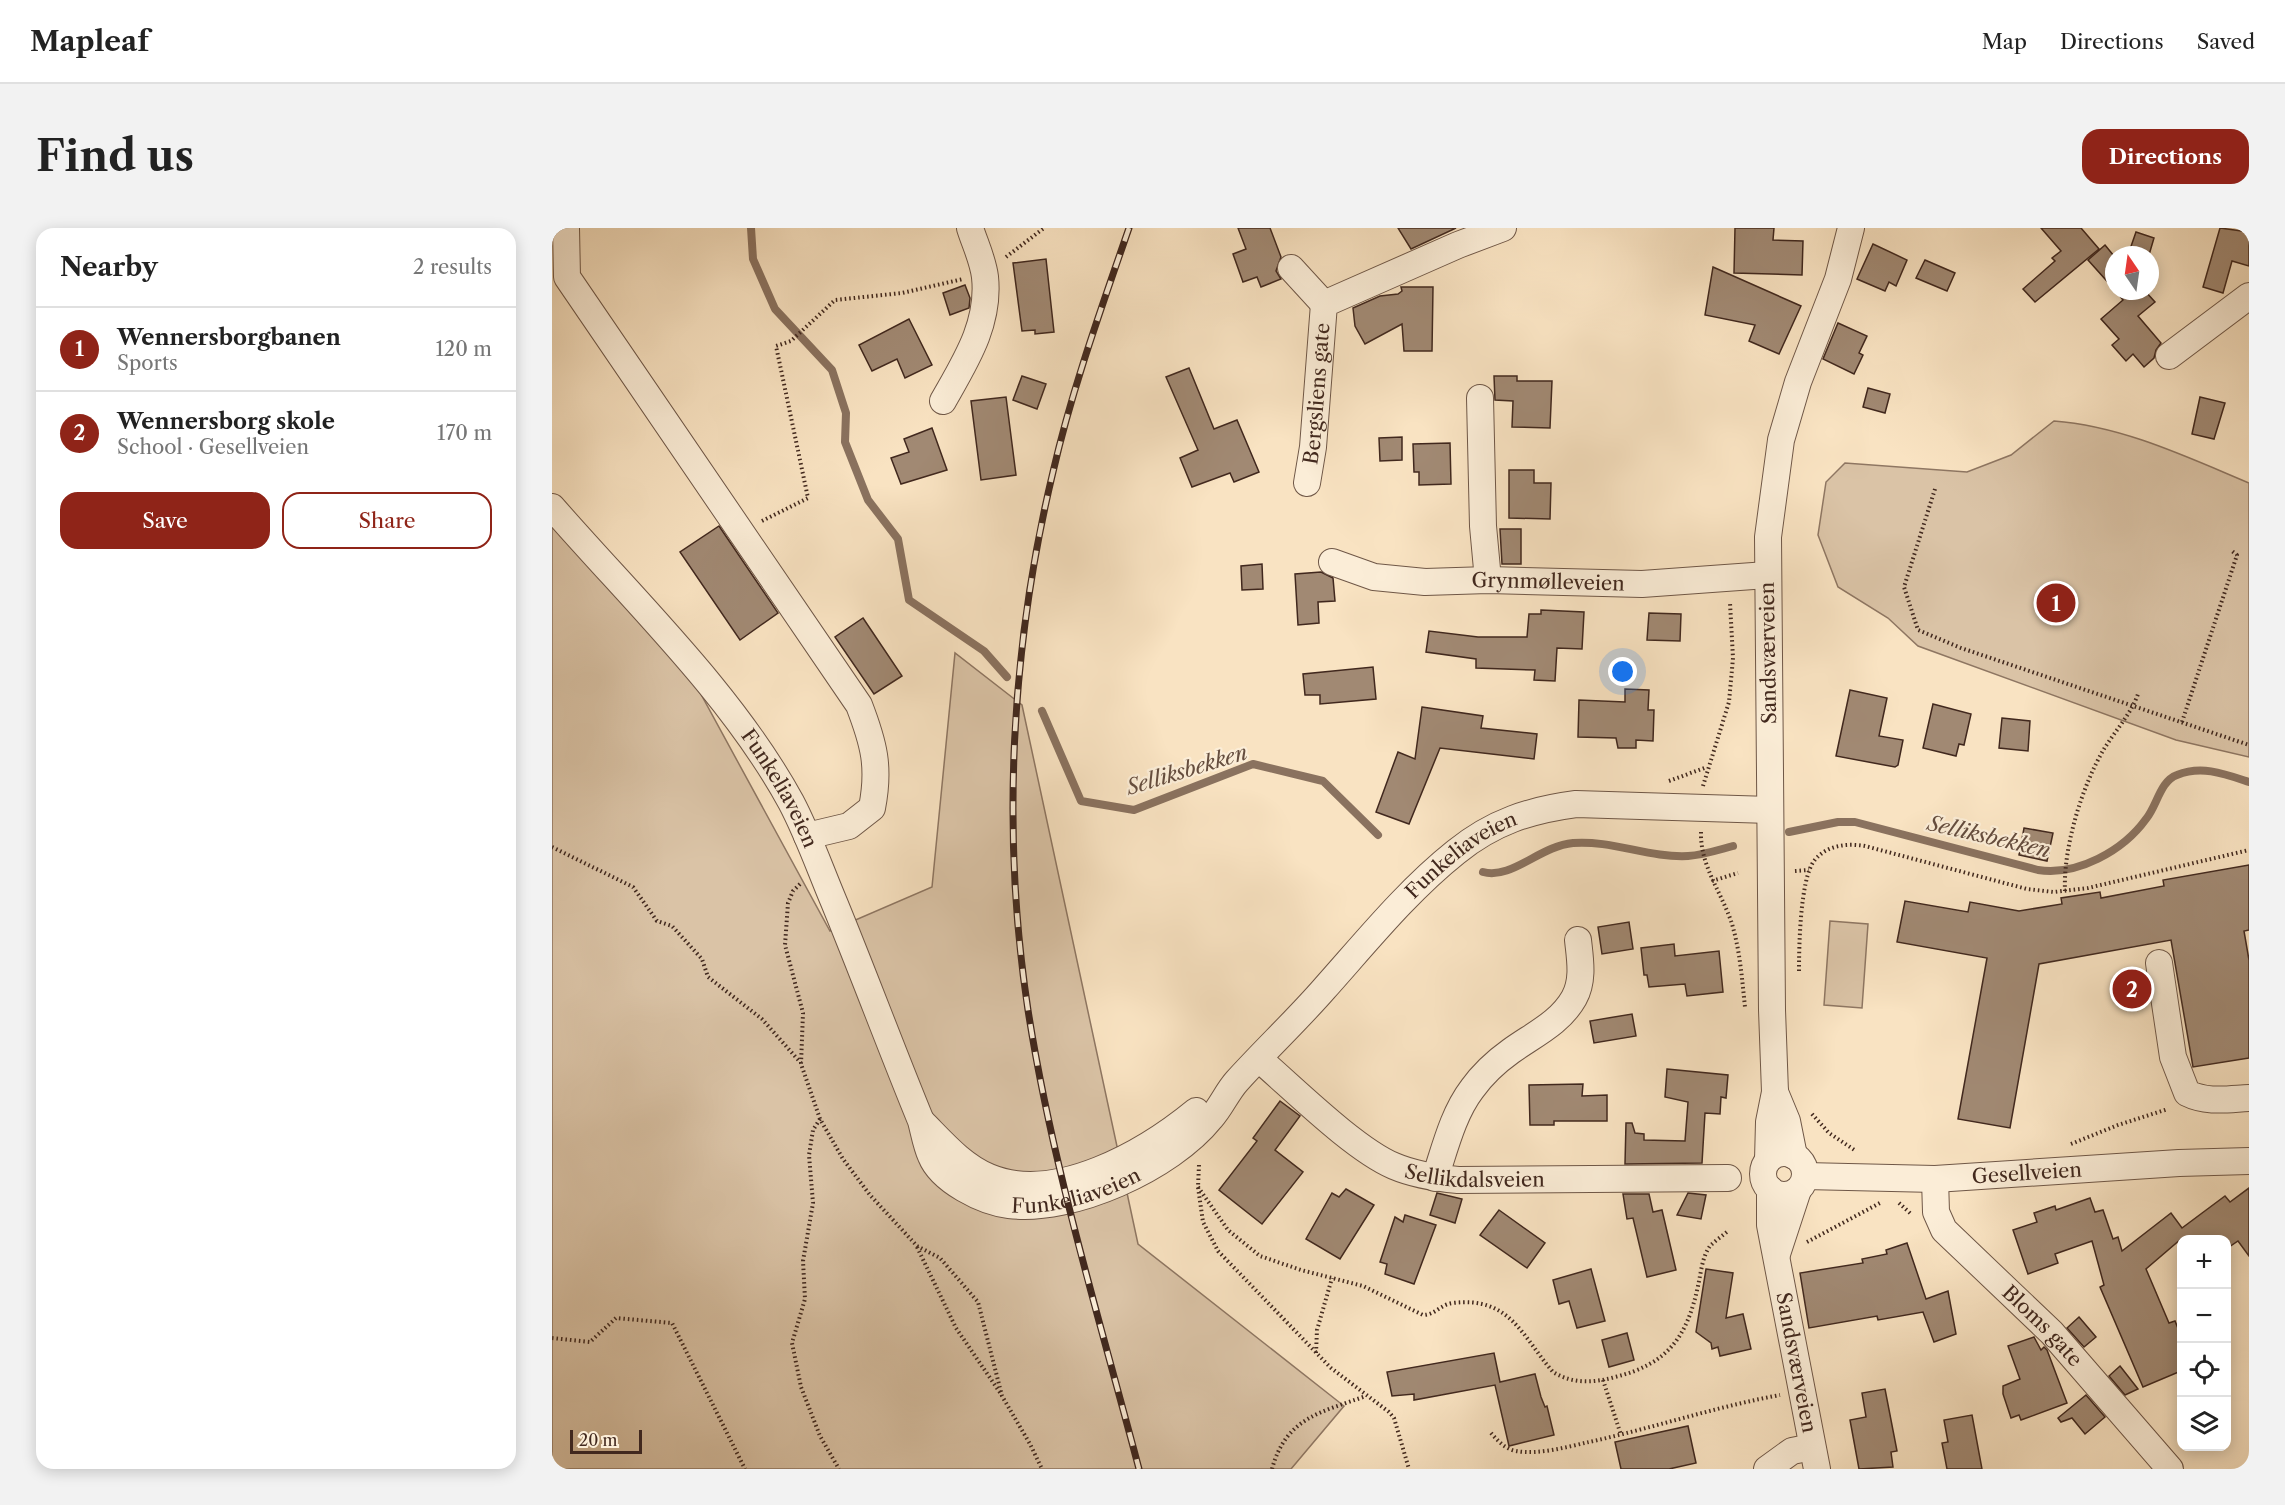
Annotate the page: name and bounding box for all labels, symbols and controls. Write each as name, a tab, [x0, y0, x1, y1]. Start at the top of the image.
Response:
text: Mapleaf	[30, 24, 149, 58]
text: Map	[1982, 29, 2027, 54]
text: Directions	[2060, 29, 2164, 54]
text: Saved	[2197, 29, 2255, 54]
button: Directions	[2082, 129, 2249, 184]
text: Find us	[36, 130, 194, 182]
north arrow	[2105, 246, 2159, 300]
text: Nearby	[60, 251, 158, 283]
text: 2 results	[413, 255, 492, 279]
street label: Bergsliens gate	[1298, 322, 1335, 466]
text: Wennersborgbanen	[117, 324, 341, 351]
text: 1	[75, 337, 84, 361]
text: 120 m	[435, 337, 492, 361]
text: Sports	[117, 351, 178, 375]
text: Wennersborg skole	[117, 408, 335, 435]
text: 2	[74, 421, 85, 445]
text: 170 m	[437, 421, 492, 445]
text: School · Gesellveien	[117, 435, 309, 459]
button: Save	[60, 492, 270, 549]
button: Share	[282, 492, 492, 549]
street label: Grynmølleveien	[1471, 568, 1626, 596]
pin: 1	[2036, 580, 2076, 626]
street label: Sandsværveien	[1755, 581, 1781, 724]
your location	[1608, 657, 1637, 686]
street label: Funkeliaveien	[736, 724, 823, 852]
water label: Selliksbekken	[1122, 739, 1250, 800]
street label: Funkeliaveien	[1400, 806, 1521, 903]
water label: Selliksbekken	[1924, 810, 2053, 863]
pin: 2	[2112, 966, 2152, 1011]
street label: Gesellveien	[1971, 1157, 2083, 1189]
street label: Sellikdalsveien	[1402, 1159, 1545, 1192]
street label: Funkeliaveien	[1011, 1162, 1145, 1218]
map controls	[2177, 1235, 2231, 1451]
button: +	[2177, 1235, 2231, 1289]
street label: Bloms gate	[1997, 1280, 2087, 1371]
button: −	[2177, 1289, 2231, 1343]
street label: Sandsværveien	[1771, 1290, 1822, 1435]
button: locate	[2177, 1343, 2231, 1397]
button: layers	[2177, 1397, 2231, 1451]
scale bar	[570, 1427, 642, 1454]
text: 20 m	[579, 1430, 618, 1450]

